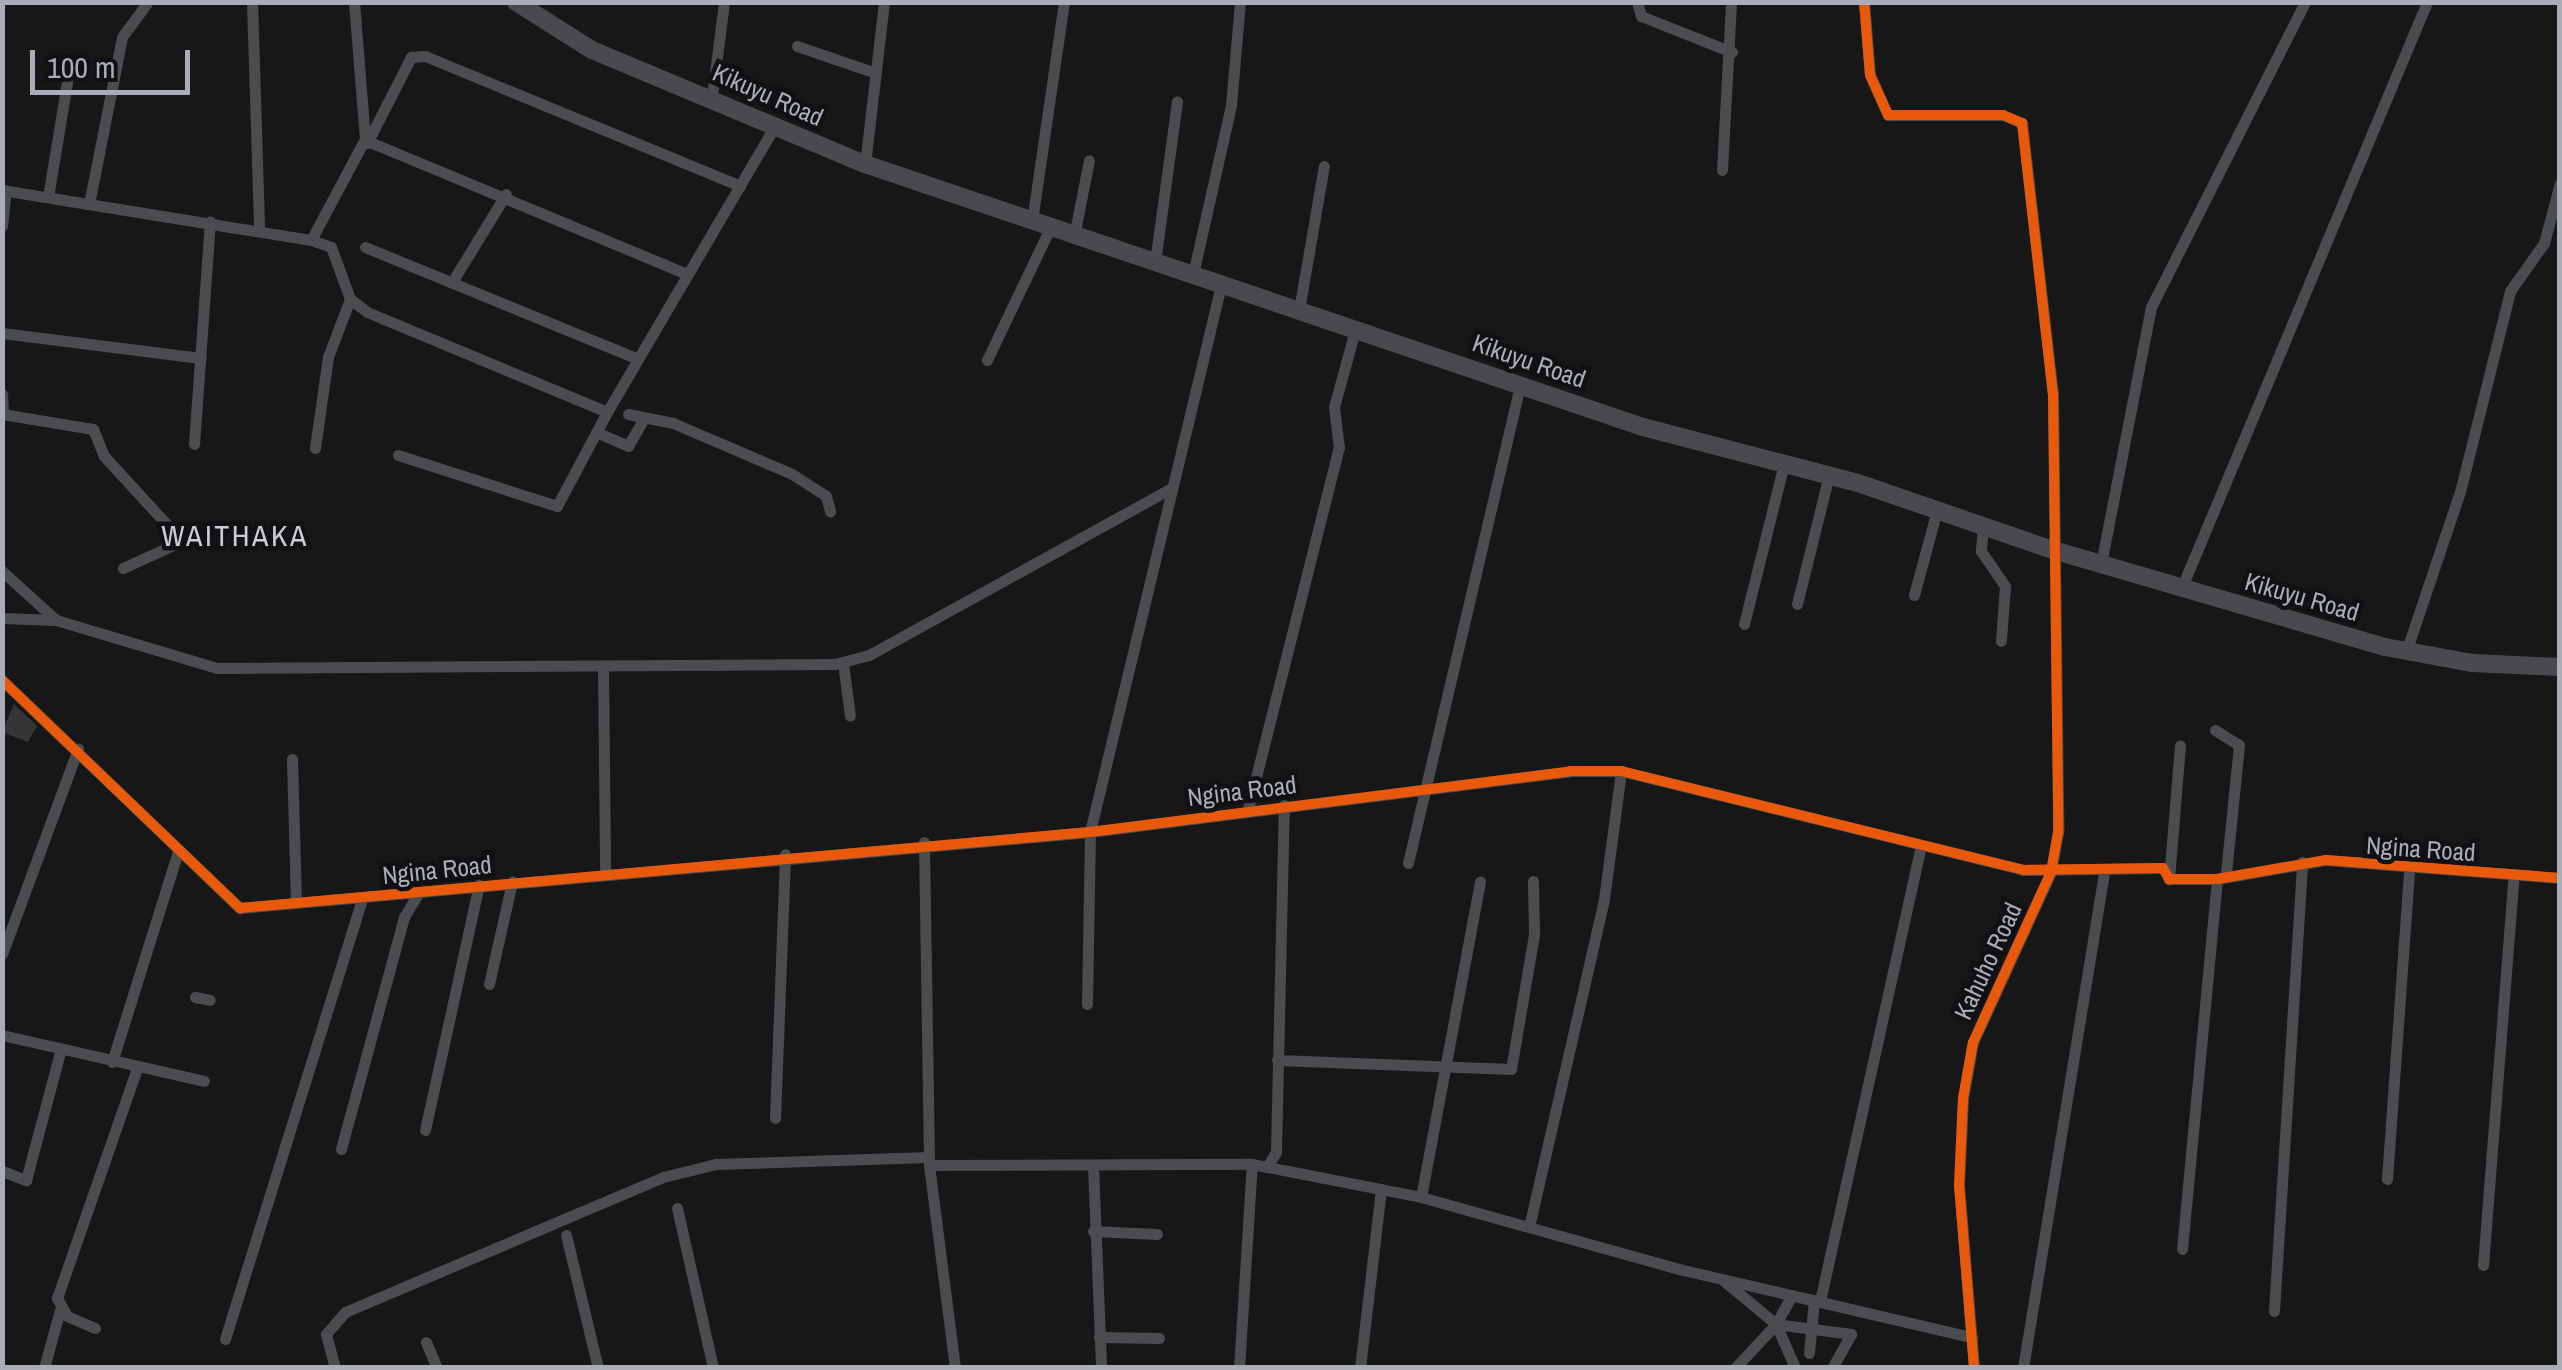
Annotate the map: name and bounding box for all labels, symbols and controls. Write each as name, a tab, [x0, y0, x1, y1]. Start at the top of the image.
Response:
scale bar	[35, 30, 195, 92]
text: 100 m	[47, 47, 115, 87]
street label: Kikuyu Road	[708, 57, 828, 133]
street label: Kikuyu Road	[1469, 328, 1589, 394]
district label: WAITHAKA	[161, 517, 309, 553]
street label: Kikuyu Road	[2241, 566, 2363, 628]
street label: Ngina Road	[1186, 769, 1298, 813]
street label: Ngina Road	[2365, 830, 2477, 868]
street label: Ngina Road	[381, 849, 493, 891]
street label: Kahuho Road	[1948, 898, 2028, 1024]

